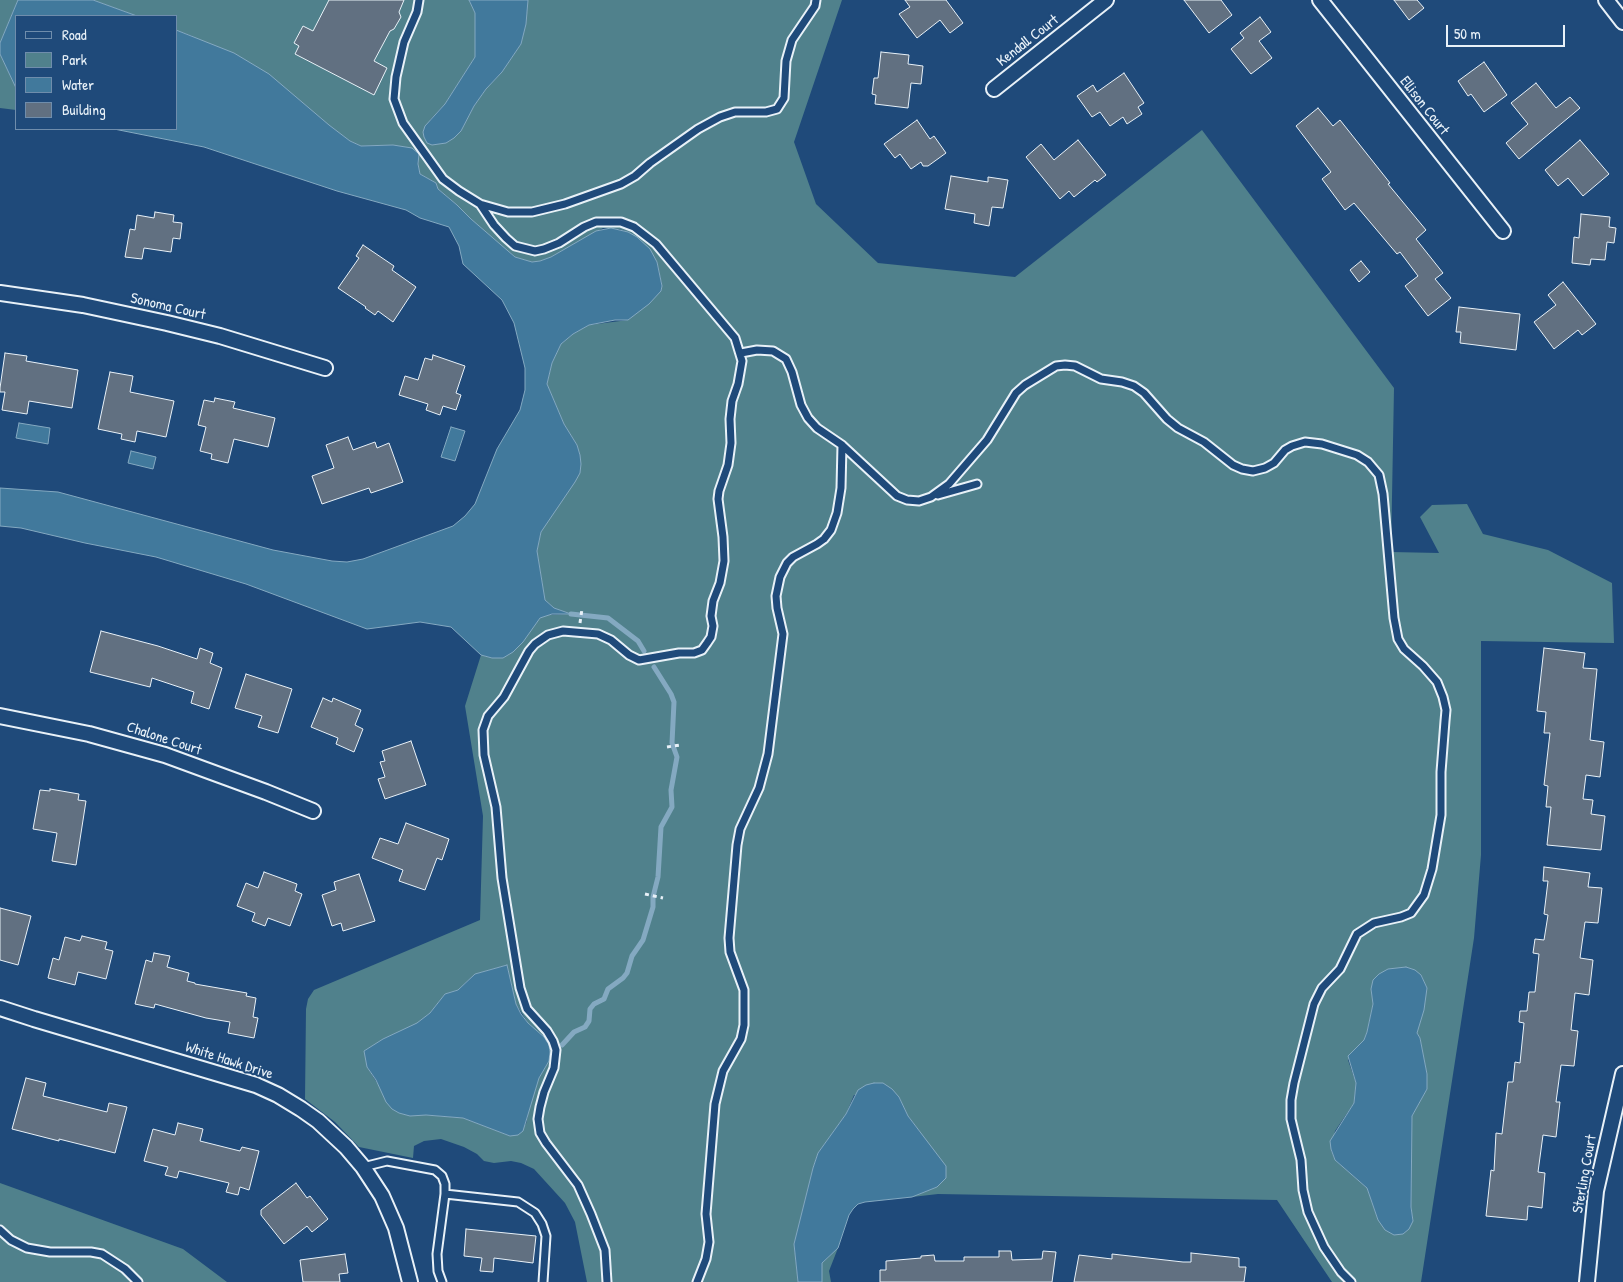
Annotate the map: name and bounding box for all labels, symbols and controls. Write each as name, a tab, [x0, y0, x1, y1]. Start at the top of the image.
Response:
street label: Kendall Court	[994, 11, 1062, 71]
legend	[15, 15, 178, 130]
scale bar	[1448, 15, 1567, 47]
text: 50 m	[1454, 23, 1481, 44]
text: Road	[62, 24, 87, 45]
text: Park	[62, 49, 87, 70]
street label: Ellison Court	[1395, 73, 1453, 139]
text: Water	[62, 74, 94, 95]
text: Building	[62, 99, 106, 120]
street label: Sonoma Court	[129, 290, 207, 324]
street label: Chalone Court	[124, 718, 204, 760]
street label: White Hawk Drive	[183, 1038, 275, 1084]
street label: Sterling Court	[1569, 1133, 1601, 1215]

